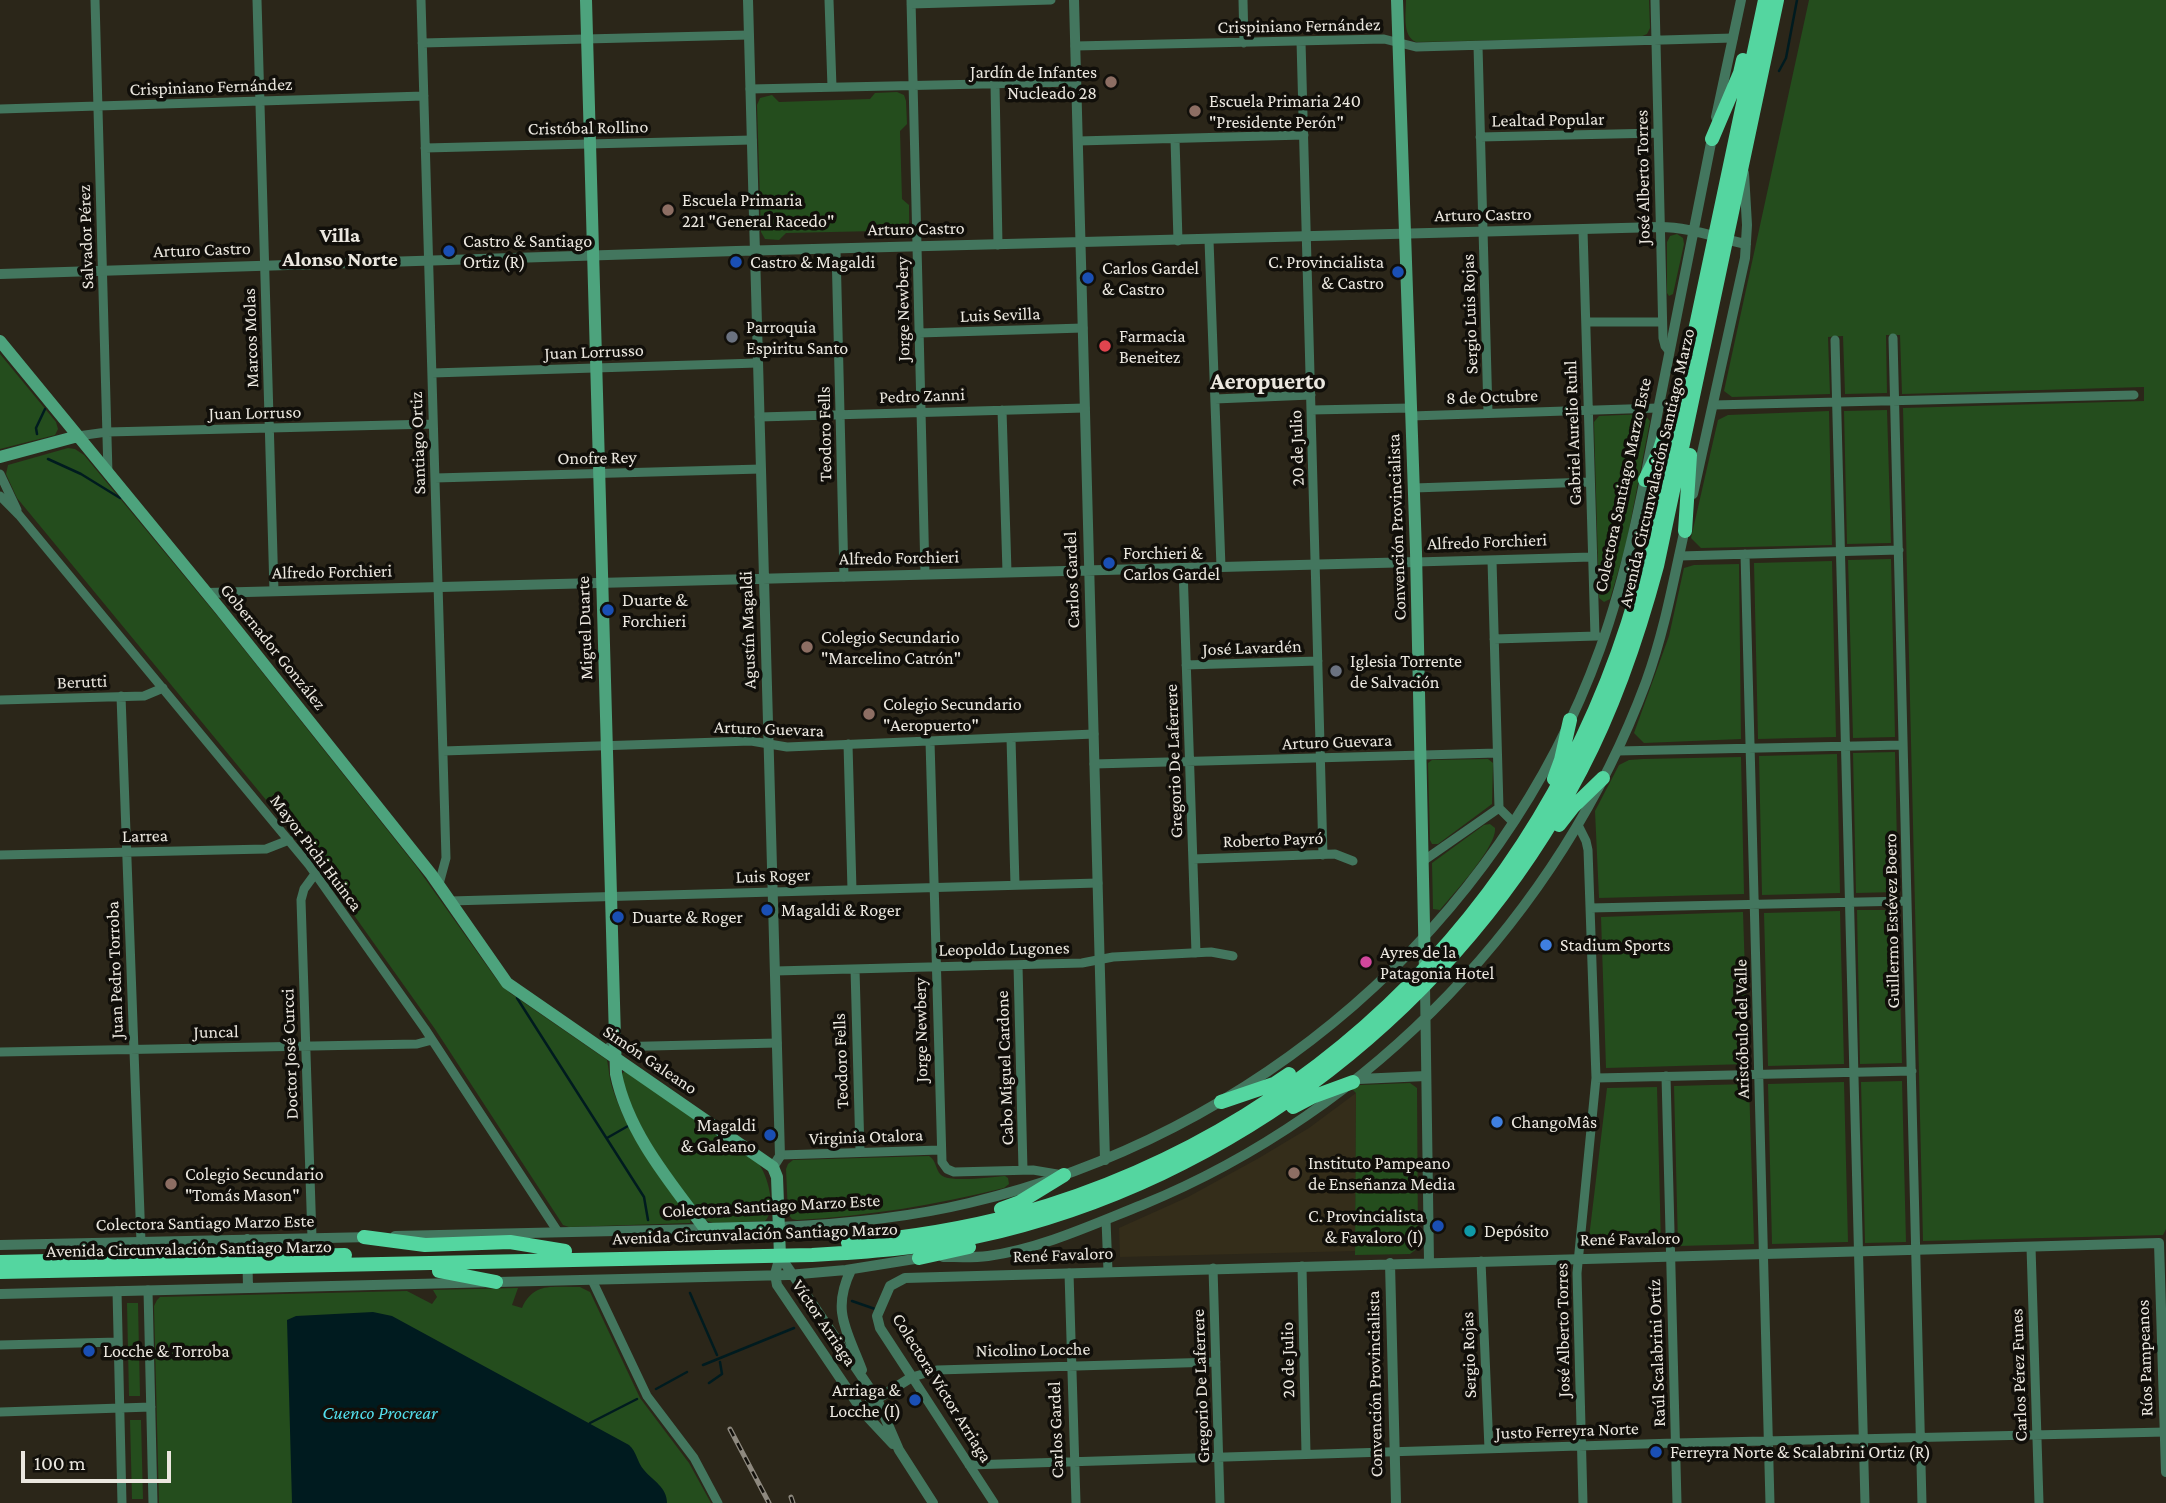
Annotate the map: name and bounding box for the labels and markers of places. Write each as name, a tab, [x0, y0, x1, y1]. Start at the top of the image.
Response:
place label: Jardín de Infantes Nucleado 28	[970, 61, 1097, 104]
marker: Jardín de Infantes Nucleado 28	[1103, 74, 1119, 90]
place label: Escuela Primaria 240 "Presidente Perón"	[1209, 90, 1361, 132]
marker: Escuela Primaria 240 "Presidente Perón"	[1187, 103, 1203, 119]
place label: Escuela Primaria 221 "General Racedo"	[682, 189, 834, 232]
marker: Escuela Primaria 221 "General Racedo"	[660, 202, 676, 218]
place label: Castro & Santiago Ortiz (R)	[463, 230, 592, 272]
marker: Castro & Santiago Ortiz (R)	[441, 243, 457, 259]
place label: Castro & Magaldi	[750, 251, 875, 273]
place label: C. Provincialista & Castro	[1268, 251, 1384, 294]
marker: Castro & Magaldi	[728, 254, 744, 270]
place label: Carlos Gardel & Castro	[1102, 257, 1199, 300]
marker: C. Provincialista & Castro	[1390, 264, 1406, 280]
marker: Carlos Gardel & Castro	[1080, 270, 1096, 286]
place label: Parroquia Espiritu Santo	[746, 316, 848, 358]
place label: Farmacia Beneitez	[1119, 325, 1186, 368]
marker: Parroquia Espiritu Santo	[724, 329, 740, 345]
marker: Farmacia Beneitez	[1097, 338, 1113, 354]
place label: Forchieri & Carlos Gardel	[1123, 542, 1220, 584]
marker: Forchieri & Carlos Gardel	[1101, 555, 1117, 571]
place label: Duarte & Forchieri	[622, 589, 688, 632]
marker: Duarte & Forchieri	[600, 602, 616, 618]
place label: Colegio Secundario "Marcelino Catrón"	[821, 626, 961, 668]
marker: Colegio Secundario "Marcelino Catrón"	[799, 639, 815, 655]
place label: Iglesia Torrente de Salvación	[1350, 650, 1462, 692]
marker: Iglesia Torrente de Salvación	[1328, 663, 1344, 679]
place label: Colegio Secundario "Aeropuerto"	[883, 693, 1022, 736]
marker: Colegio Secundario "Aeropuerto"	[861, 706, 877, 722]
place label: Magaldi & Roger	[781, 899, 901, 921]
marker: Magaldi & Roger	[759, 902, 775, 918]
place label: Duarte & Roger	[632, 906, 743, 928]
marker: Duarte & Roger	[610, 909, 626, 925]
place label: Stadium Sports	[1560, 934, 1670, 956]
marker: Stadium Sports	[1538, 937, 1554, 953]
place label: Ayres de la Patagonia Hotel	[1380, 941, 1494, 984]
marker: Ayres de la Patagonia Hotel	[1358, 954, 1374, 970]
place label: ChangoMâs	[1511, 1111, 1597, 1133]
place label: Magaldi & Galeano	[681, 1114, 756, 1156]
marker: ChangoMâs	[1489, 1114, 1505, 1130]
marker: Magaldi & Galeano	[762, 1127, 778, 1143]
place label: Instituto Pampeano de Enseñanza Media	[1308, 1152, 1456, 1194]
place label: Colegio Secundario "Tomás Mason"	[185, 1163, 324, 1206]
marker: Instituto Pampeano de Enseñanza Media	[1286, 1165, 1302, 1181]
marker: Colegio Secundario "Tomás Mason"	[163, 1176, 179, 1192]
place label: C. Provincialista & Favaloro (I)	[1308, 1205, 1424, 1248]
marker: C. Provincialista & Favaloro (I)	[1430, 1218, 1446, 1234]
place label: Depósito	[1484, 1220, 1549, 1242]
marker: Depósito	[1462, 1223, 1478, 1239]
place label: Locche & Torroba	[103, 1340, 229, 1362]
marker: Locche & Torroba	[81, 1343, 97, 1359]
place label: Arriaga & Locche (I)	[829, 1379, 901, 1422]
marker: Arriaga & Locche (I)	[907, 1392, 923, 1408]
place label: Ferreyra Norte & Scalabrini Ortiz (R)	[1670, 1441, 1931, 1463]
marker: Ferreyra Norte & Scalabrini Ortiz (R)	[1648, 1444, 1664, 1460]

